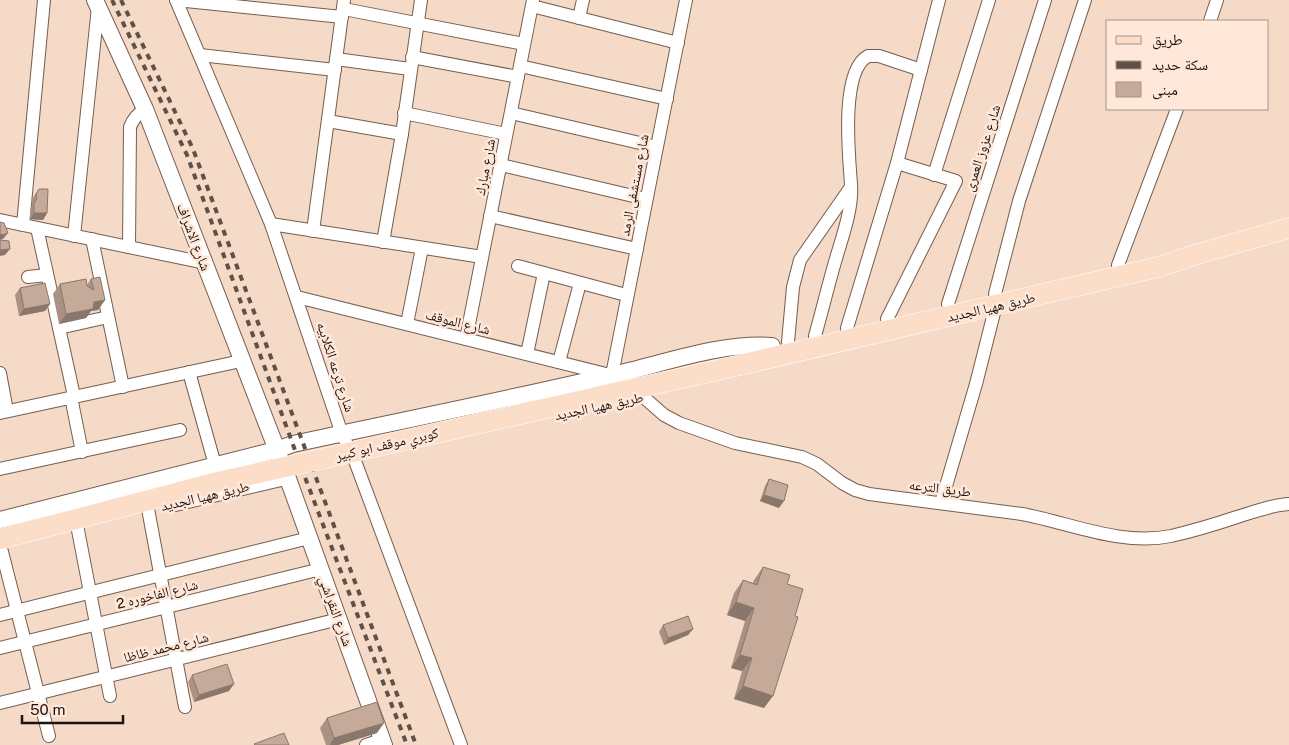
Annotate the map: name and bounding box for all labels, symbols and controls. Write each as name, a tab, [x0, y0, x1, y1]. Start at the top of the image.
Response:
legend	[1106, 20, 1269, 110]
text: طريق	[1152, 31, 1183, 50]
text: سكة حديد	[1152, 56, 1208, 73]
text: مبنى	[1152, 81, 1178, 100]
street label: شارع عزوز العمرى	[960, 103, 1005, 194]
street label: شارع مستشفى الرمد	[616, 133, 654, 238]
street label: شارع مبارك	[472, 137, 500, 197]
street label: شارع الاشراف	[172, 201, 214, 274]
street label: طريق ههيا الجديد	[945, 289, 1037, 327]
street label: شارع الموقف	[424, 306, 492, 340]
street label: شارع ترعه الكلابيه	[312, 320, 358, 415]
street label: طريق ههيا الجديد	[553, 389, 645, 425]
street label: كوبري موقف ابو كبير	[333, 424, 441, 467]
street label: طريق الترعه	[908, 476, 972, 502]
street label: طريق ههيا الجديد	[159, 478, 251, 516]
street label: شارع النقراشي	[313, 574, 356, 650]
street label: شارع الفاخوره 2	[115, 576, 200, 614]
street label: شارع محمد ظاظا	[122, 629, 211, 667]
scale bar	[22, 692, 124, 724]
text: 50 m	[30, 701, 65, 718]

